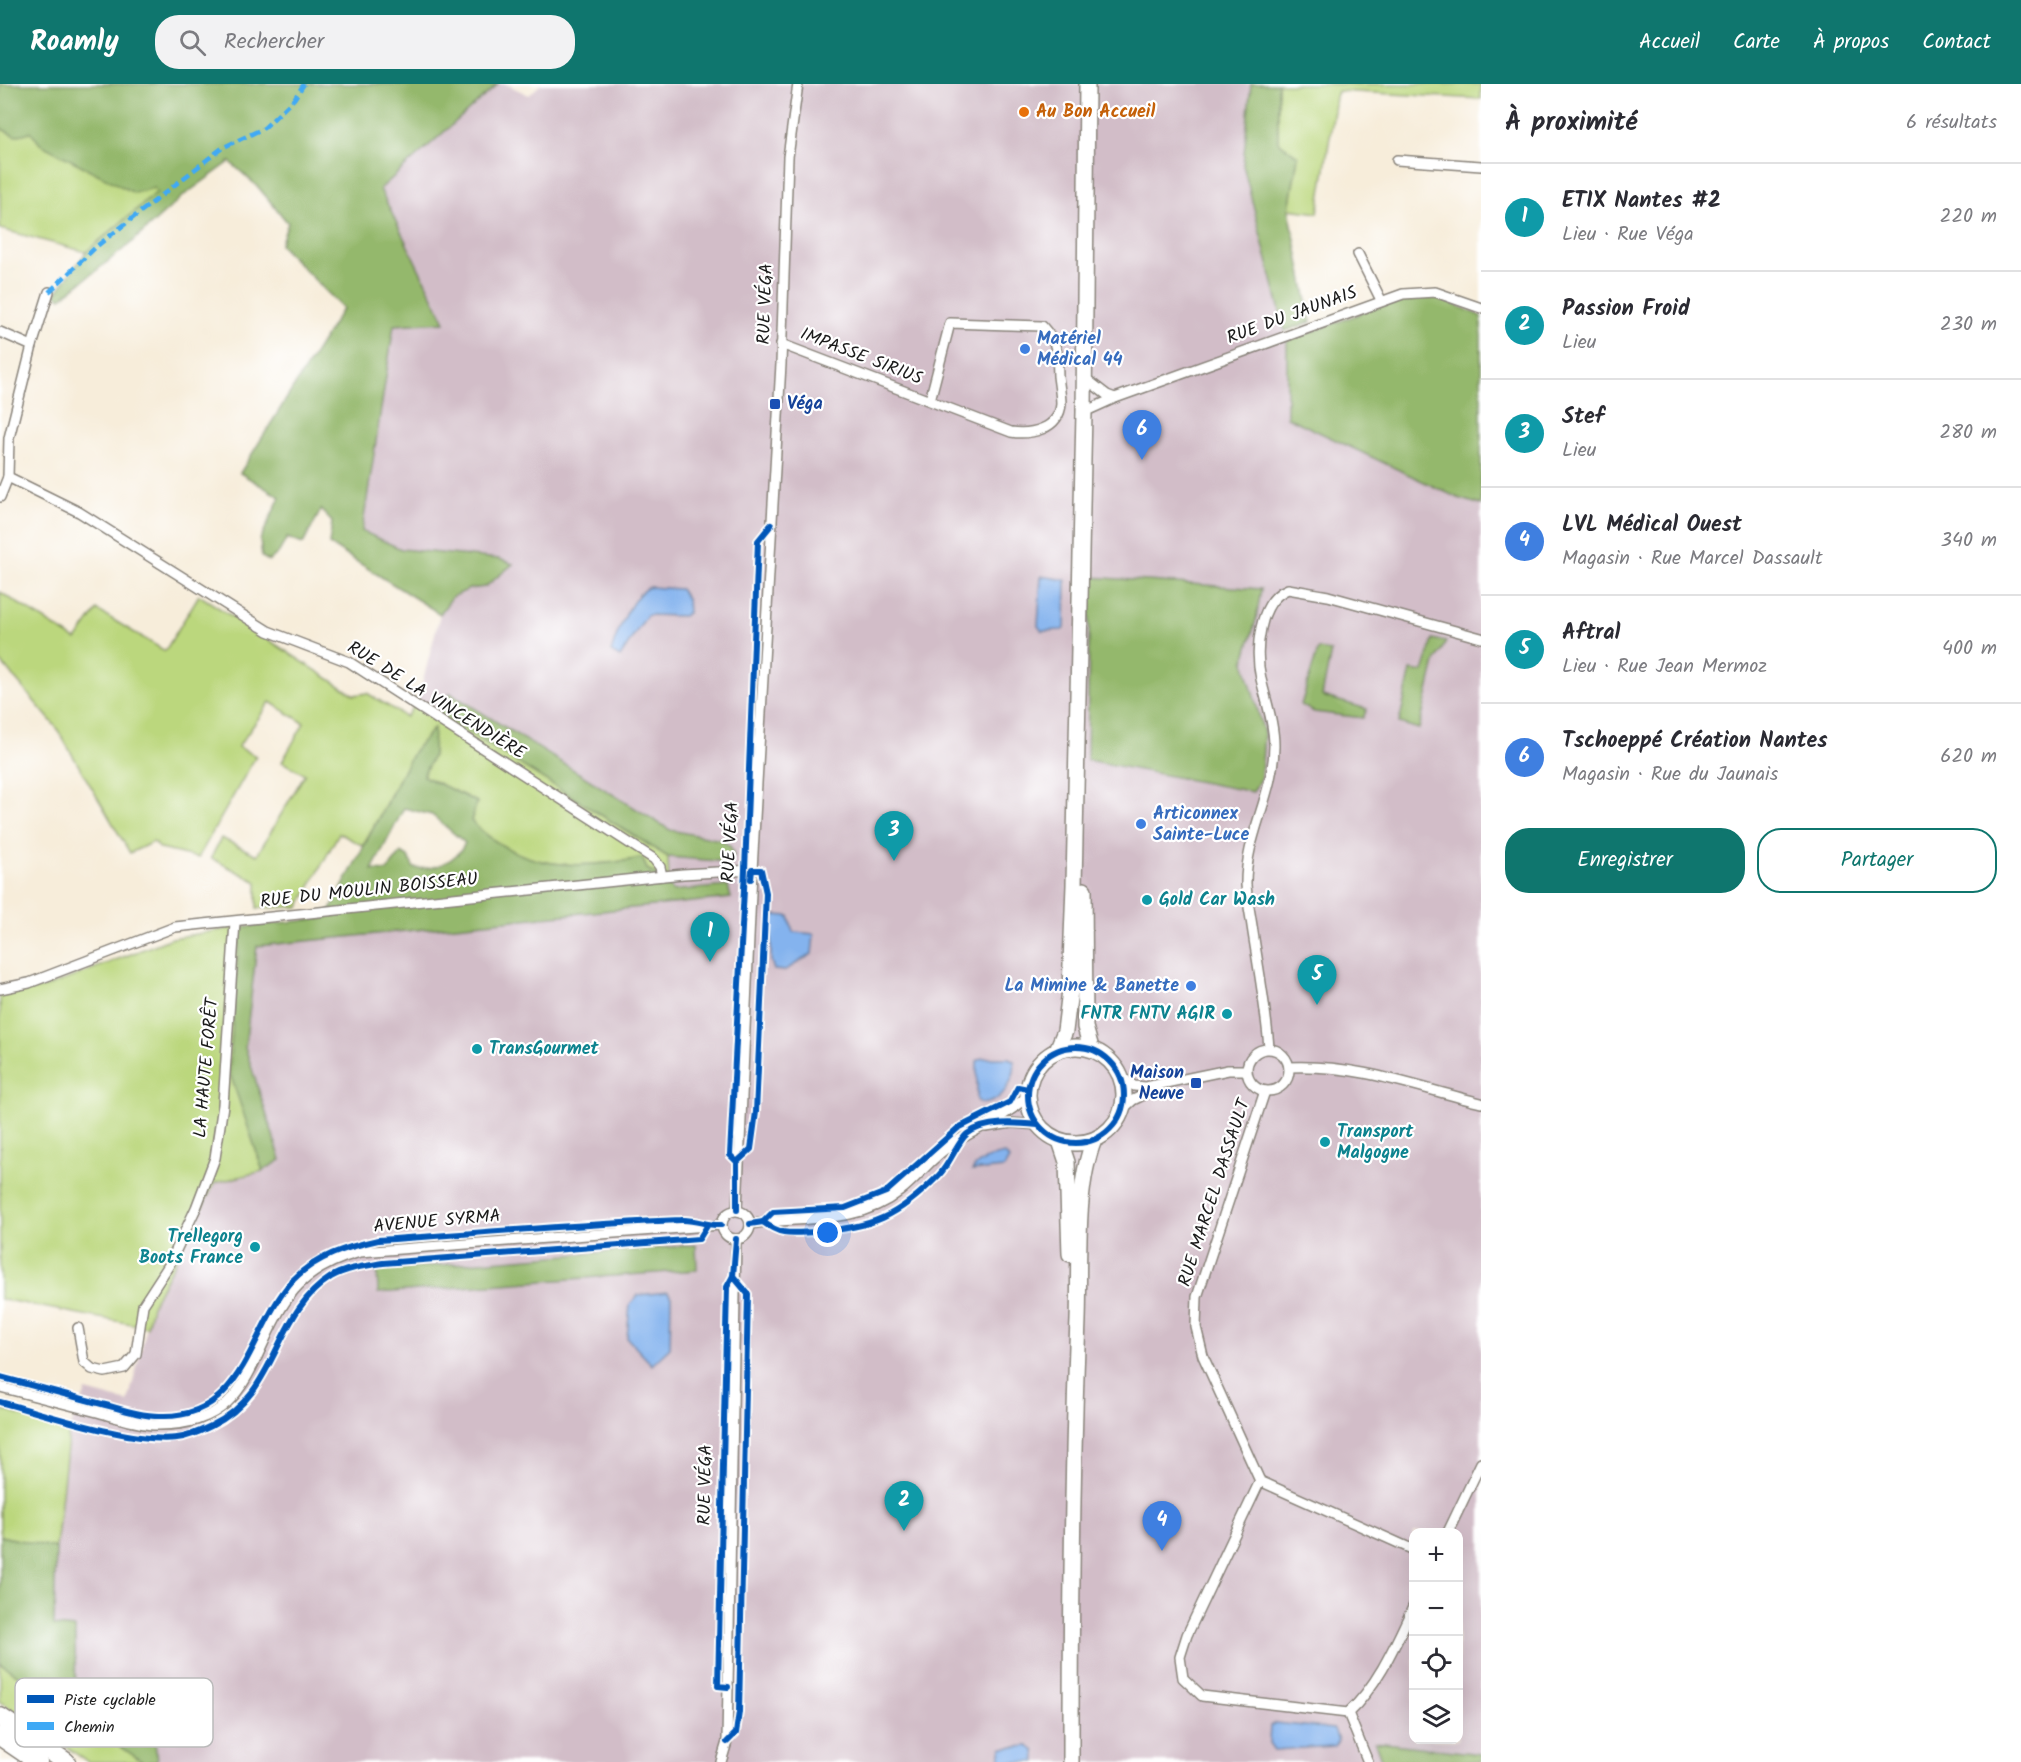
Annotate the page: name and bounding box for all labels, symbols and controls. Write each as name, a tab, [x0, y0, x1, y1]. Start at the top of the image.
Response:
search box	[155, 15, 575, 69]
text: Roamly	[30, 20, 119, 65]
text: Rechercher	[224, 25, 324, 60]
icon: search	[176, 26, 209, 59]
text: Accueil	[1639, 26, 1700, 59]
text: Carte	[1733, 26, 1780, 59]
text: À propos	[1813, 26, 1889, 59]
text: Contact	[1922, 26, 1991, 59]
place label: Au Bon Accueil	[1036, 98, 1156, 127]
text: À proximité	[1505, 102, 1637, 144]
marker: Au Bon Accueil	[1017, 105, 1031, 119]
text: 6 résultats	[1906, 107, 1997, 139]
text: ETIX Nantes #2	[1562, 184, 1721, 219]
text: 1	[1521, 201, 1528, 233]
text: 220 m	[1940, 201, 1997, 233]
text: Lieu · Rue Véga	[1562, 219, 1694, 251]
street label: RUE VÉGA	[750, 263, 782, 345]
street label: RUE DU JAUNAIS	[1223, 279, 1362, 353]
text: Passion Froid	[1562, 292, 1690, 327]
text: 2	[1519, 309, 1530, 341]
text: 230 m	[1940, 309, 1997, 341]
street label: IMPASSE SIRIUS	[796, 320, 927, 394]
place label: Matériel Médical 44	[1037, 325, 1123, 375]
text: Lieu	[1562, 327, 1596, 359]
marker: Matériel Médical 44	[1018, 342, 1032, 356]
place label: Véga	[787, 390, 823, 419]
marker: Véga	[768, 397, 782, 411]
text: Stef	[1562, 400, 1604, 435]
pin: 6	[1122, 410, 1162, 460]
text: 3	[1519, 417, 1530, 449]
text: 280 m	[1939, 417, 1997, 449]
text: Lieu	[1562, 435, 1596, 467]
text: LVL Médical Ouest	[1562, 508, 1742, 543]
text: 4	[1519, 525, 1530, 557]
text: 340 m	[1941, 525, 1997, 557]
text: Magasin · Rue Marcel Dassault	[1562, 543, 1823, 575]
text: Aftral	[1562, 616, 1620, 651]
text: 5	[1519, 633, 1530, 665]
text: 400 m	[1942, 633, 1997, 665]
street label: RUE DE LA VINCENDIÈRE	[341, 634, 531, 768]
text: Lieu · Rue Jean Mermoz	[1562, 651, 1767, 683]
text: Tschoeppé Création Nantes	[1562, 724, 1828, 759]
text: 6	[1519, 741, 1530, 773]
text: 620 m	[1940, 741, 1997, 773]
text: Magasin · Rue du Jaunais	[1562, 759, 1778, 791]
place label: Articonnex Sainte-Luce	[1153, 800, 1250, 850]
street label: RUE VÉGA	[714, 801, 748, 883]
pin: 3	[874, 812, 914, 861]
marker: Articonnex Sainte-Luce	[1134, 817, 1148, 831]
button: Enregistrer	[1505, 828, 1745, 893]
button: Partager	[1757, 828, 1997, 893]
street label: RUE DU MOULIN BOISSEAU	[259, 865, 480, 917]
place label: Gold Car Wash	[1159, 886, 1275, 915]
marker: Gold Car Wash	[1140, 893, 1154, 907]
pin: 1	[690, 912, 730, 962]
pin: 5	[1298, 956, 1336, 1005]
place label: La Mimine & Banette	[1004, 972, 1179, 1001]
marker: La Mimine & Banette	[1184, 979, 1198, 993]
street label: LA HAUTE FORÊT	[186, 996, 228, 1139]
place label: FNTR FNTV AGIR	[1080, 1000, 1215, 1029]
marker: FNTR FNTV AGIR	[1220, 1007, 1234, 1021]
place label: TransGourmet	[489, 1035, 600, 1064]
marker: TransGourmet	[470, 1042, 484, 1056]
place label: Maison Neuve	[1130, 1059, 1184, 1109]
marker: Maison Neuve	[1189, 1076, 1203, 1090]
street label: RUE MARCEL DASSAULT	[1171, 1094, 1259, 1291]
place label: Transport Malgogne	[1337, 1118, 1414, 1168]
marker: Transport Malgogne	[1318, 1135, 1332, 1149]
street label: AVENUE SYRMA	[372, 1202, 502, 1242]
your location	[813, 1218, 842, 1247]
place label: Trellegorg Boots France	[139, 1223, 243, 1273]
marker: Trellegorg Boots France	[248, 1240, 262, 1254]
street label: RUE VÉGA	[691, 1444, 721, 1526]
pin: 2	[884, 1482, 924, 1531]
pin: 4	[1142, 1502, 1182, 1551]
map controls	[1409, 1528, 1463, 1744]
button: +	[1409, 1528, 1463, 1582]
button: −	[1409, 1582, 1463, 1636]
button: locate	[1409, 1636, 1463, 1690]
legend	[15, 1678, 213, 1747]
text: Piste cyclable	[64, 1688, 156, 1713]
button: layers	[1409, 1690, 1463, 1744]
text: Chemin	[64, 1715, 114, 1740]

